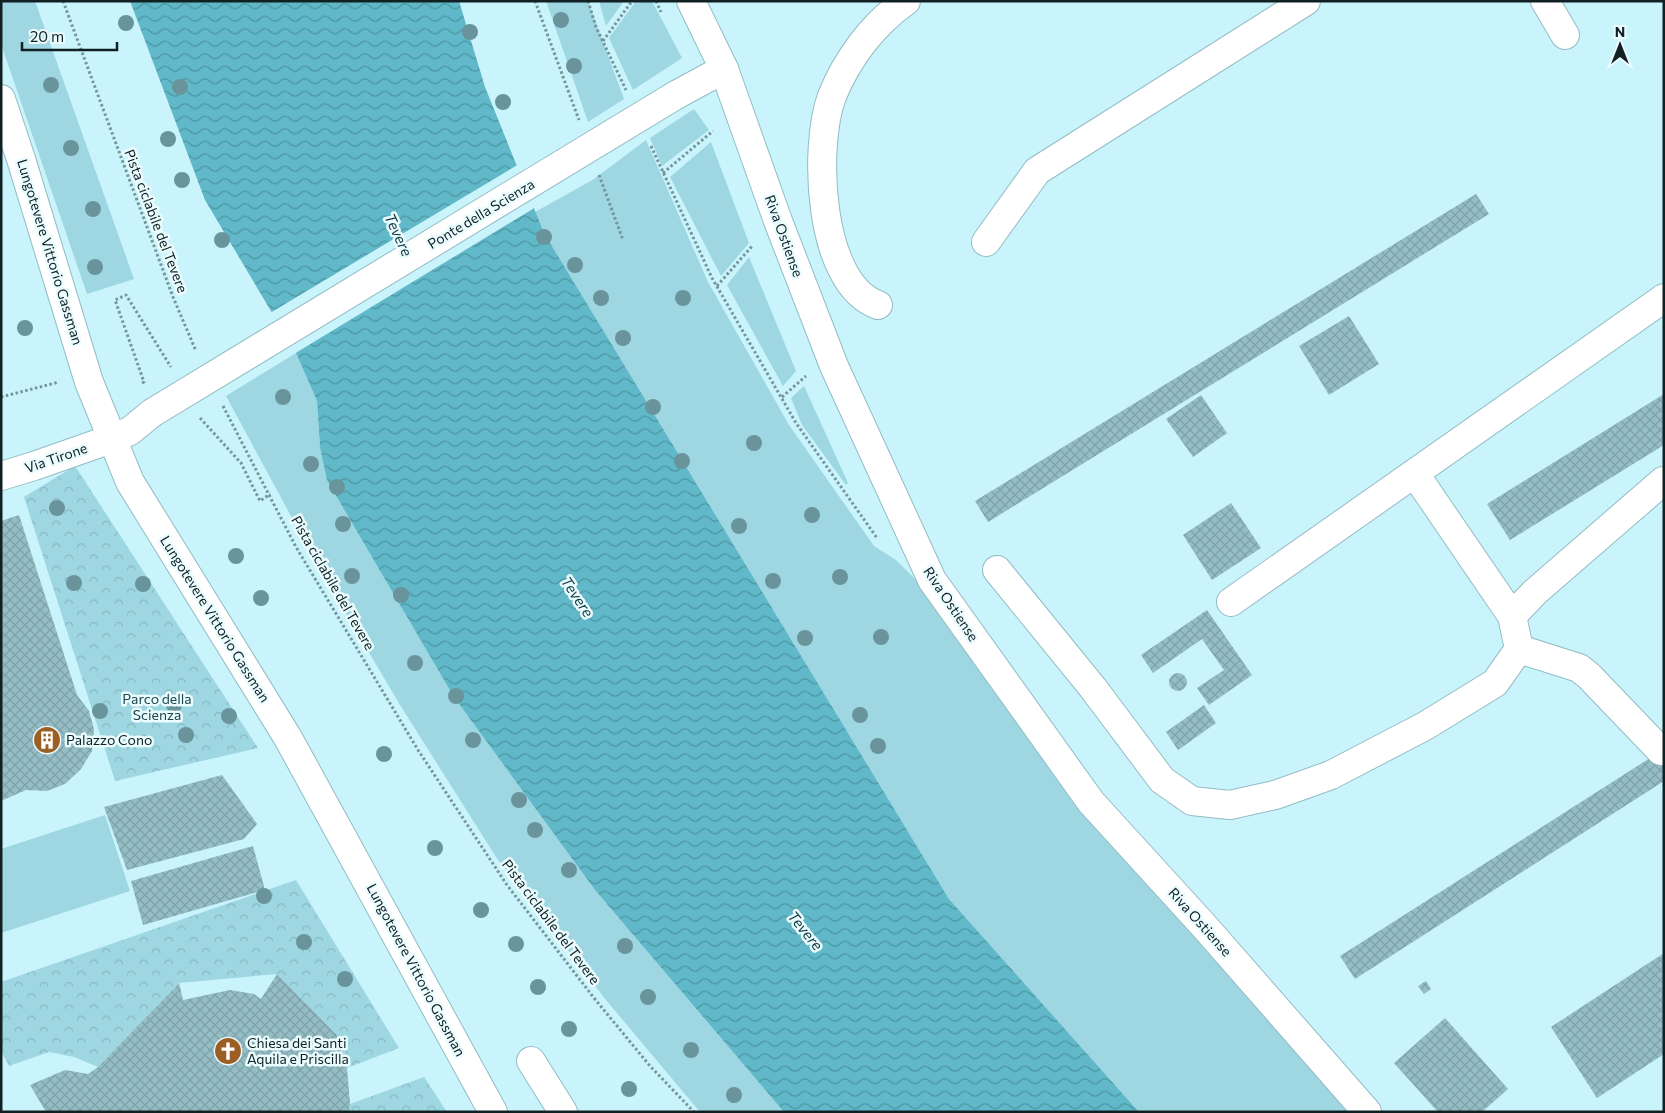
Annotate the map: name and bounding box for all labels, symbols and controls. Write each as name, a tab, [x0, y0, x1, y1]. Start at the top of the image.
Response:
scale bar	[22, 20, 118, 52]
north arrow	[1595, 20, 1645, 70]
text: N	[1615, 23, 1625, 40]
text: 20 m	[30, 27, 64, 45]
street label: Pista ciclabile del Tevere	[121, 147, 192, 295]
street label: Lungotevere Vittorio Gassman	[14, 157, 87, 347]
street label: Ponte della Scienza	[424, 175, 537, 252]
street label: Riva Ostiense	[762, 192, 807, 279]
water label: Tevere	[381, 210, 417, 259]
street label: Via Tirone	[22, 439, 89, 476]
street label: Pista ciclabile del Tevere	[288, 513, 379, 653]
street label: Lungotevere Vittorio Gassman	[157, 532, 274, 705]
street label: Riva Ostiense	[920, 563, 983, 644]
water label: Tevere	[558, 573, 598, 620]
park label: Parco della Scienza	[122, 690, 192, 723]
building icon: Palazzo Cono	[32, 725, 62, 755]
place label: Palazzo Cono	[66, 731, 152, 748]
street label: Pista ciclabile del Tevere	[499, 856, 604, 988]
street label: Lungotevere Vittorio Gassman	[364, 880, 469, 1059]
street label: Riva Ostiense	[1165, 884, 1236, 959]
water label: Tevere	[785, 907, 827, 954]
place label: Chiesa dei Santi Aquila e Priscilla	[247, 1034, 349, 1067]
church icon: Chiesa dei Santi Aquila e Priscilla	[213, 1036, 243, 1066]

